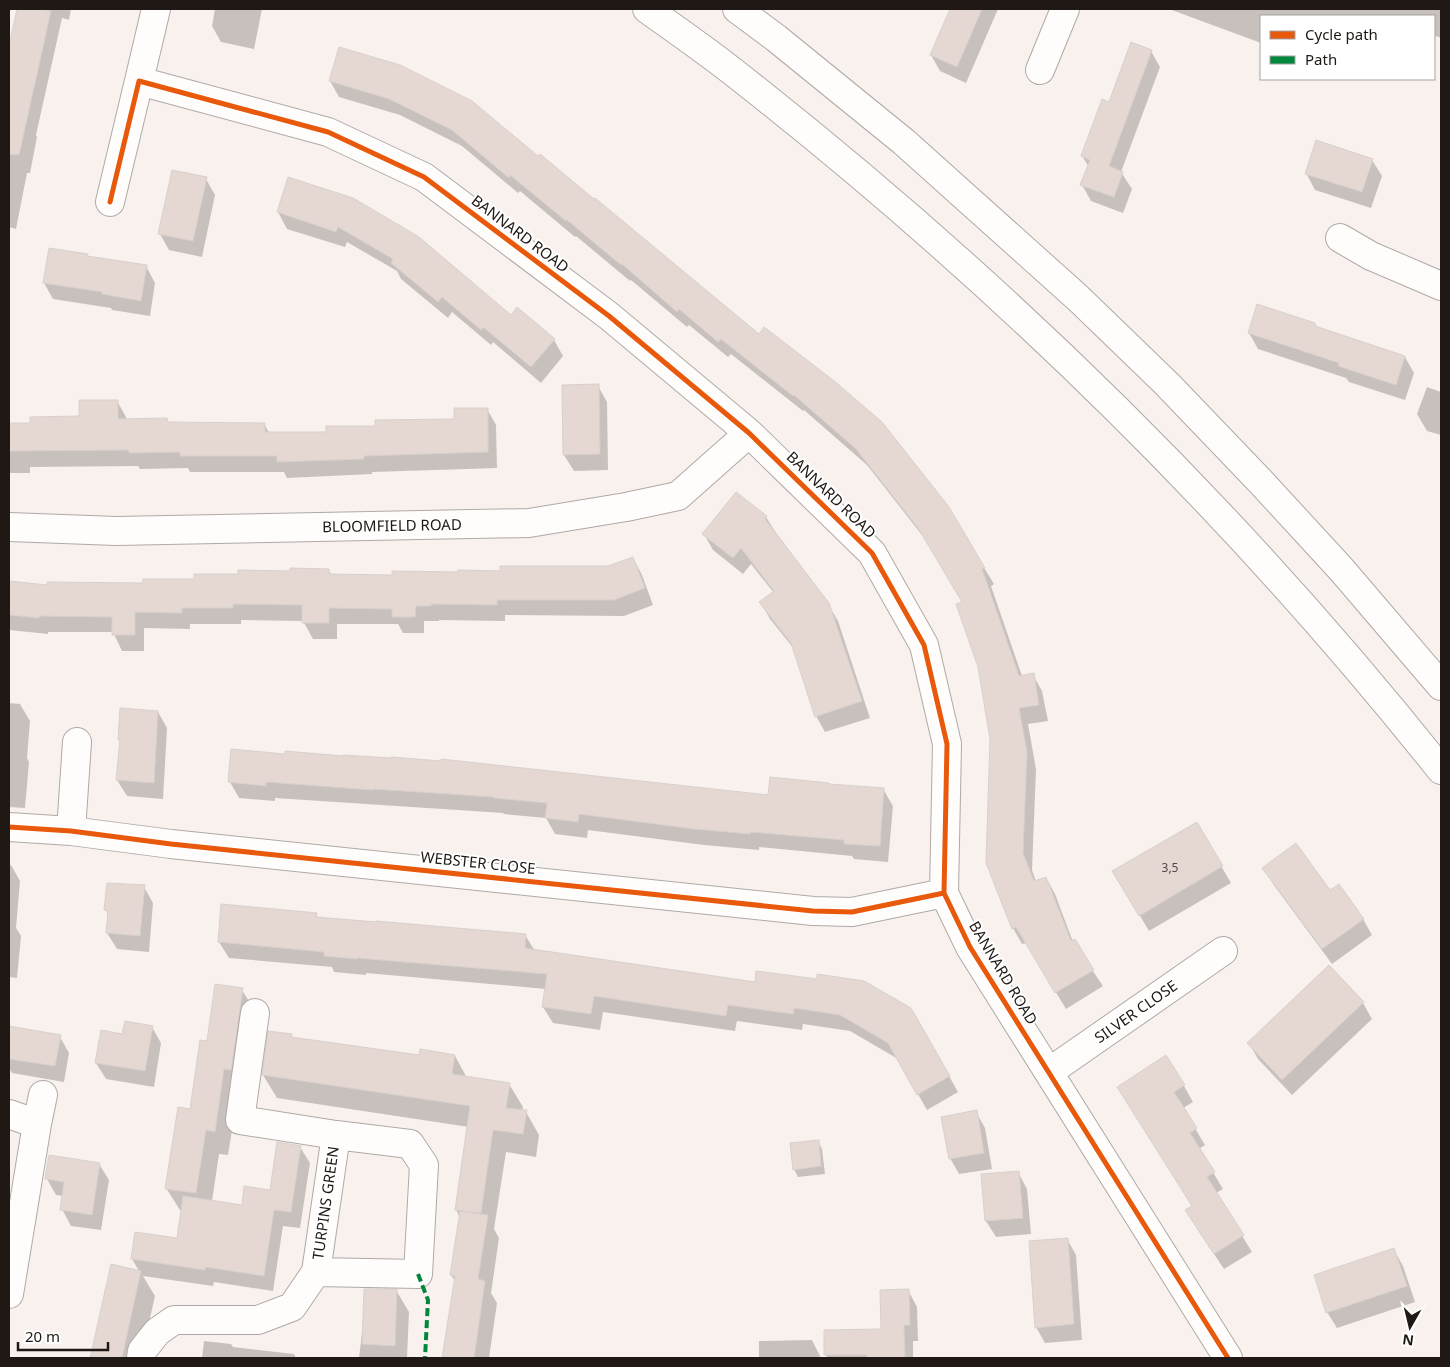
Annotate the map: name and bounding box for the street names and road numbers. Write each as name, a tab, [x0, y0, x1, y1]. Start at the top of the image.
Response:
street label: BANNARD ROAD	[468, 190, 573, 276]
street label: BANNARD ROAD	[783, 446, 881, 542]
street label: BLOOMFIELD ROAD	[322, 514, 462, 536]
street label: WEBSTER CLOSE	[420, 846, 537, 878]
street label: BANNARD ROAD	[965, 917, 1043, 1028]
street label: SILVER CLOSE	[1090, 975, 1181, 1047]
street label: TURPINS GREEN	[307, 1145, 343, 1261]

